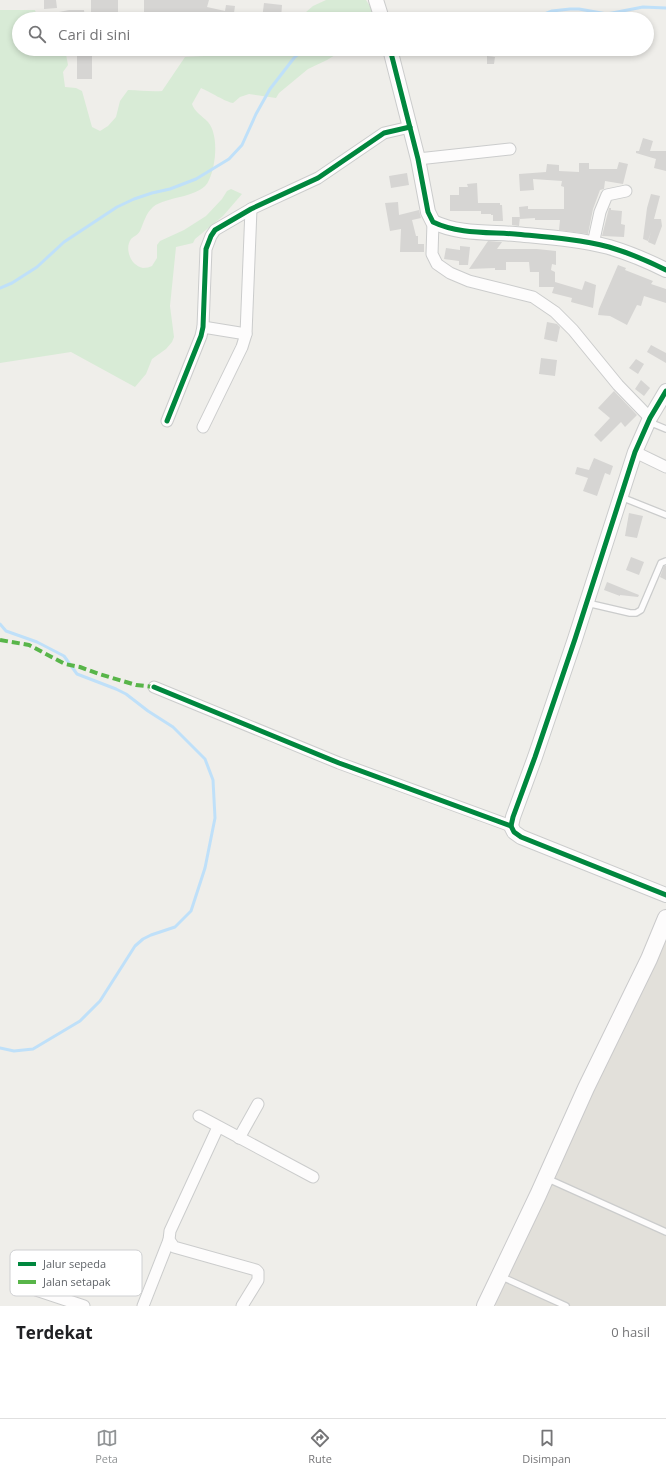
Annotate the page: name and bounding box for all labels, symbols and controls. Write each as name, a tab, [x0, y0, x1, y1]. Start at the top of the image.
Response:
search box	[12, 12, 654, 56]
icon: search	[26, 23, 48, 45]
text: Cari di sini	[58, 24, 130, 44]
legend	[10, 1250, 142, 1296]
text: Jalur sepeda	[42, 1256, 106, 1271]
text: Jalan setapak	[42, 1274, 111, 1289]
text: Terdekat	[16, 1321, 93, 1344]
text: 0 hasil	[611, 1323, 650, 1341]
tab: Peta	[95, 1427, 118, 1466]
tab: Rute	[308, 1427, 332, 1466]
tab: Disimpan	[522, 1427, 571, 1466]

